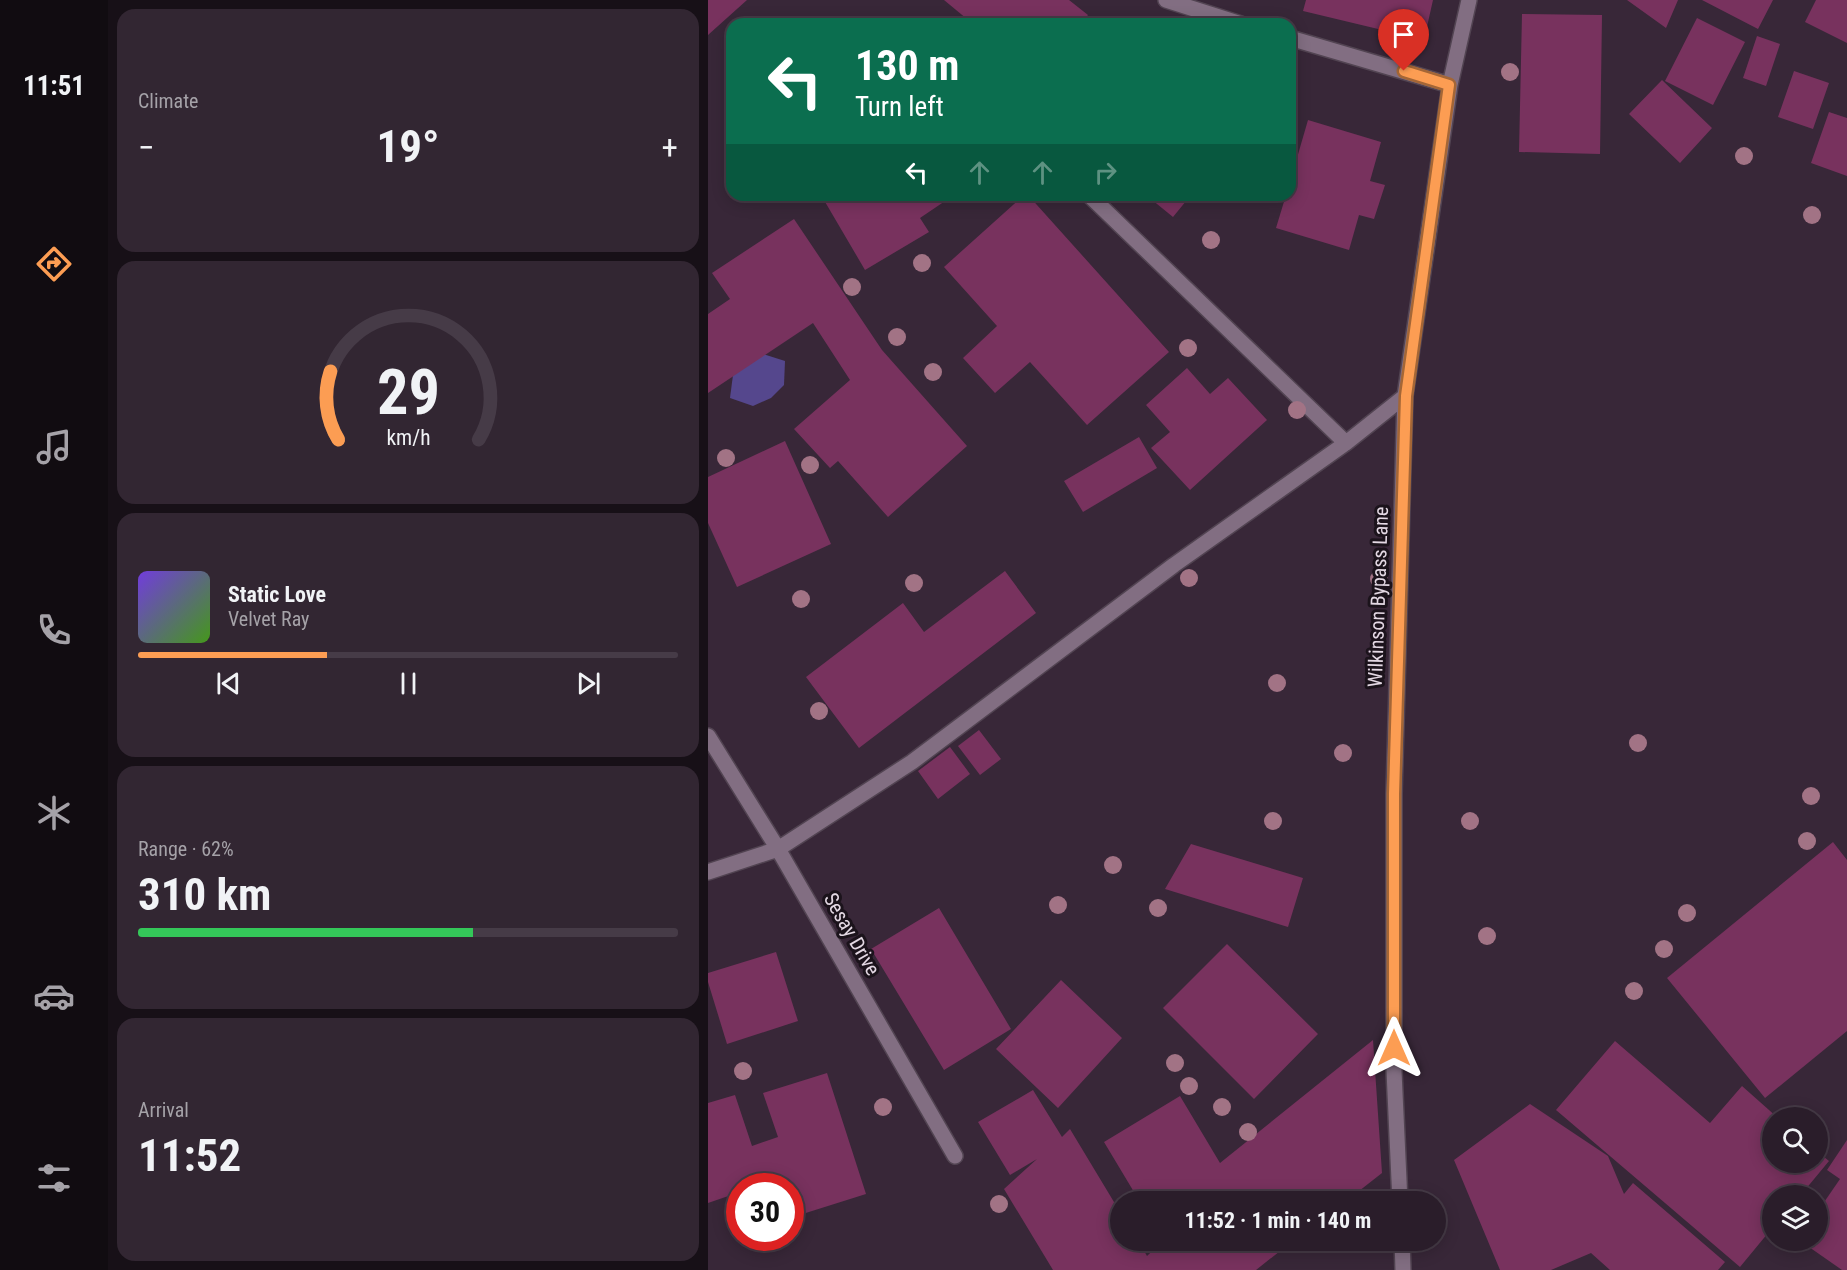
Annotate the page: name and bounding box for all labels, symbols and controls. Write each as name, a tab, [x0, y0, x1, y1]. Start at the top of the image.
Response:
pin	[1378, 9, 1429, 71]
icon: arrive	[1387, 18, 1420, 51]
text: 130 m	[855, 41, 960, 90]
icon: left	[756, 42, 834, 120]
text: 11:51	[23, 70, 85, 102]
text: Climate	[138, 89, 198, 113]
text: Turn left	[855, 91, 944, 123]
text: 19°	[377, 120, 440, 173]
text: −	[138, 128, 155, 167]
text: +	[662, 128, 678, 167]
icon: left	[900, 156, 933, 189]
icon: ahead	[963, 156, 996, 189]
icon: ahead	[1026, 156, 1059, 189]
icon: right	[1089, 156, 1122, 189]
icon: directions	[33, 243, 75, 285]
text: 29	[376, 356, 440, 429]
text: km/h	[386, 425, 430, 450]
icon: music	[33, 426, 75, 468]
street label: Wilkinson Bypass Lane	[1363, 506, 1393, 688]
text: Static Love	[228, 582, 326, 607]
text: Velvet Ray	[228, 607, 309, 631]
icon: phone	[33, 609, 75, 651]
icon: previous	[212, 667, 245, 700]
icon: pause	[392, 667, 425, 700]
icon: next	[572, 667, 605, 700]
icon: climate	[33, 792, 75, 834]
text: Range · 62%	[138, 837, 234, 861]
text: 310 km	[138, 868, 271, 921]
street label: Sesay Drive	[819, 889, 885, 979]
icon: car	[33, 975, 75, 1017]
position arrow	[1362, 1016, 1426, 1080]
text: Arrival	[138, 1098, 189, 1122]
map controls	[1762, 1107, 1828, 1251]
button: search	[1762, 1107, 1828, 1173]
text: 11:52	[138, 1129, 241, 1182]
icon: filters	[33, 1157, 75, 1199]
speed limit sign: 30	[726, 1173, 804, 1251]
button: layers	[1762, 1185, 1828, 1251]
text: 11:52 · 1 min · 140 m	[1185, 1208, 1371, 1233]

